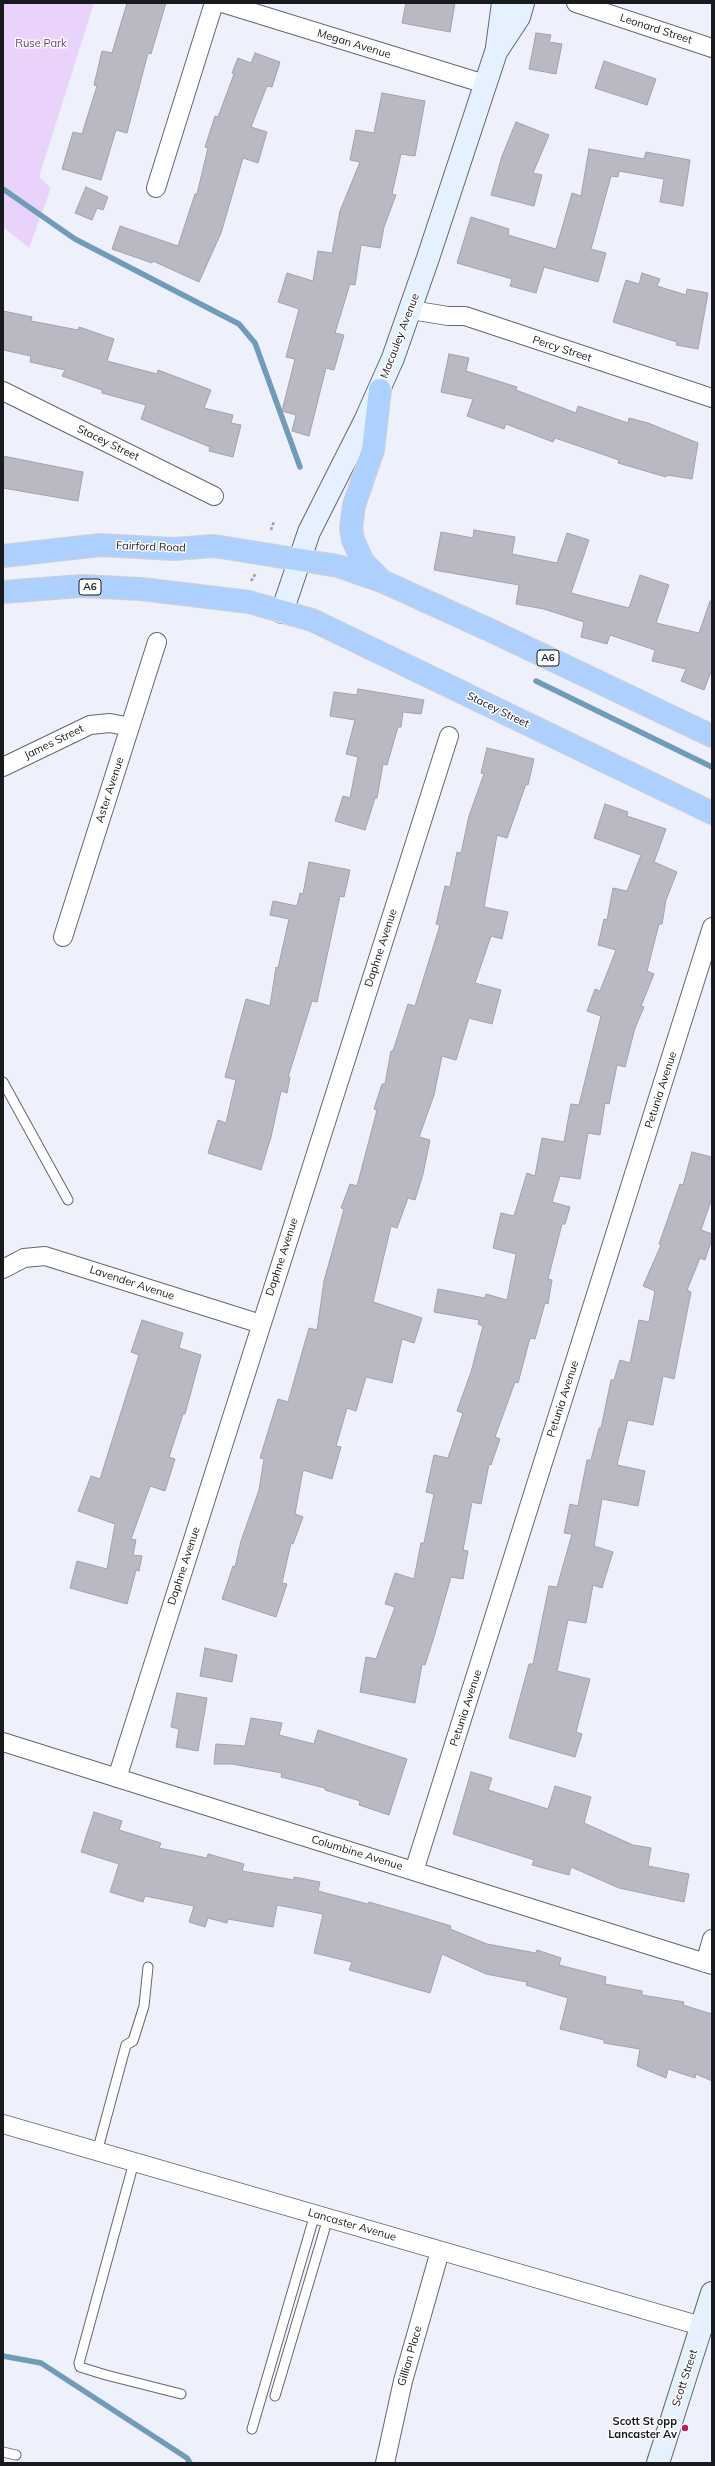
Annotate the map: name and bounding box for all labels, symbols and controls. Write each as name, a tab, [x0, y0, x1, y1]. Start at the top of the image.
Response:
street label: Leonard Street	[618, 11, 694, 47]
street label: Megan Avenue	[316, 27, 392, 61]
park label: Ruse Park	[15, 37, 67, 51]
street label: Macauley Avenue	[378, 292, 422, 380]
street label: Percy Street	[531, 333, 593, 365]
street label: Stacey Street	[75, 422, 141, 464]
street label: Fairford Road	[116, 539, 186, 555]
road number: A6	[79, 579, 101, 595]
road number: A6	[537, 650, 559, 666]
street label: Stacey Street	[465, 689, 531, 731]
street label: James Street	[22, 722, 86, 762]
street label: Aster Avenue	[93, 755, 127, 825]
street label: Daphne Avenue	[362, 907, 400, 989]
street label: Petunia Avenue	[642, 1050, 680, 1130]
street label: Daphne Avenue	[263, 1216, 301, 1298]
street label: Lavender Avenue	[88, 1263, 176, 1303]
street label: Petunia Avenue	[544, 1359, 582, 1439]
street label: Daphne Avenue	[165, 1525, 203, 1607]
street label: Petunia Avenue	[447, 1668, 485, 1748]
street label: Columbine Avenue	[310, 1833, 404, 1873]
street label: Lancaster Avenue	[306, 2206, 398, 2244]
street label: Gillian Place	[395, 2324, 425, 2388]
street label: Scott Street	[670, 2348, 700, 2408]
place label: Scott St opp Lancaster Av	[608, 2415, 677, 2441]
marker: Scott St opp Lancaster Av	[680, 2423, 690, 2433]

